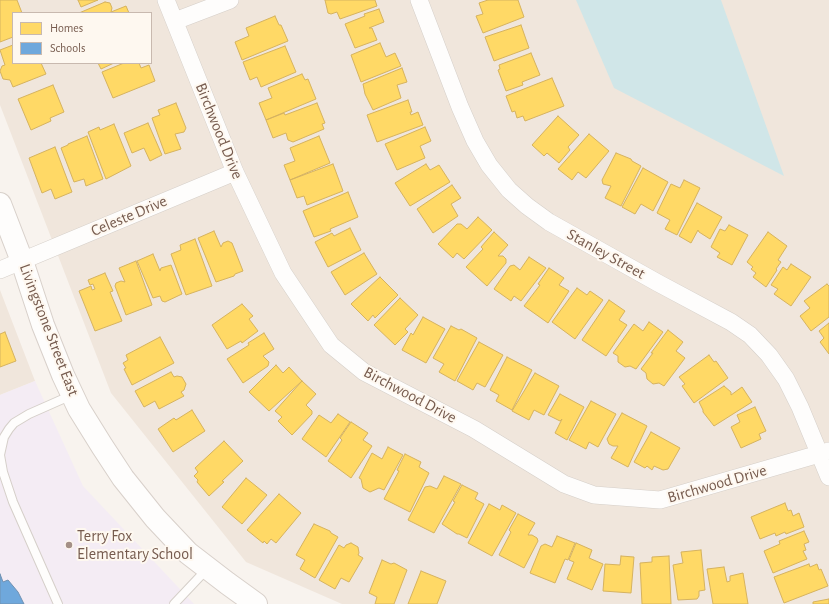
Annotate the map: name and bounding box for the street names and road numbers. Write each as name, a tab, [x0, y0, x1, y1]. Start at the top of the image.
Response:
street label: Birchwood Drive	[191, 80, 247, 182]
street label: Celeste Drive	[88, 191, 170, 241]
street label: Stanley Street	[563, 225, 649, 283]
street label: Livingstone Street East	[15, 261, 83, 399]
street label: Birchwood Drive	[360, 363, 460, 427]
street label: Birchwood Drive	[665, 461, 769, 507]

